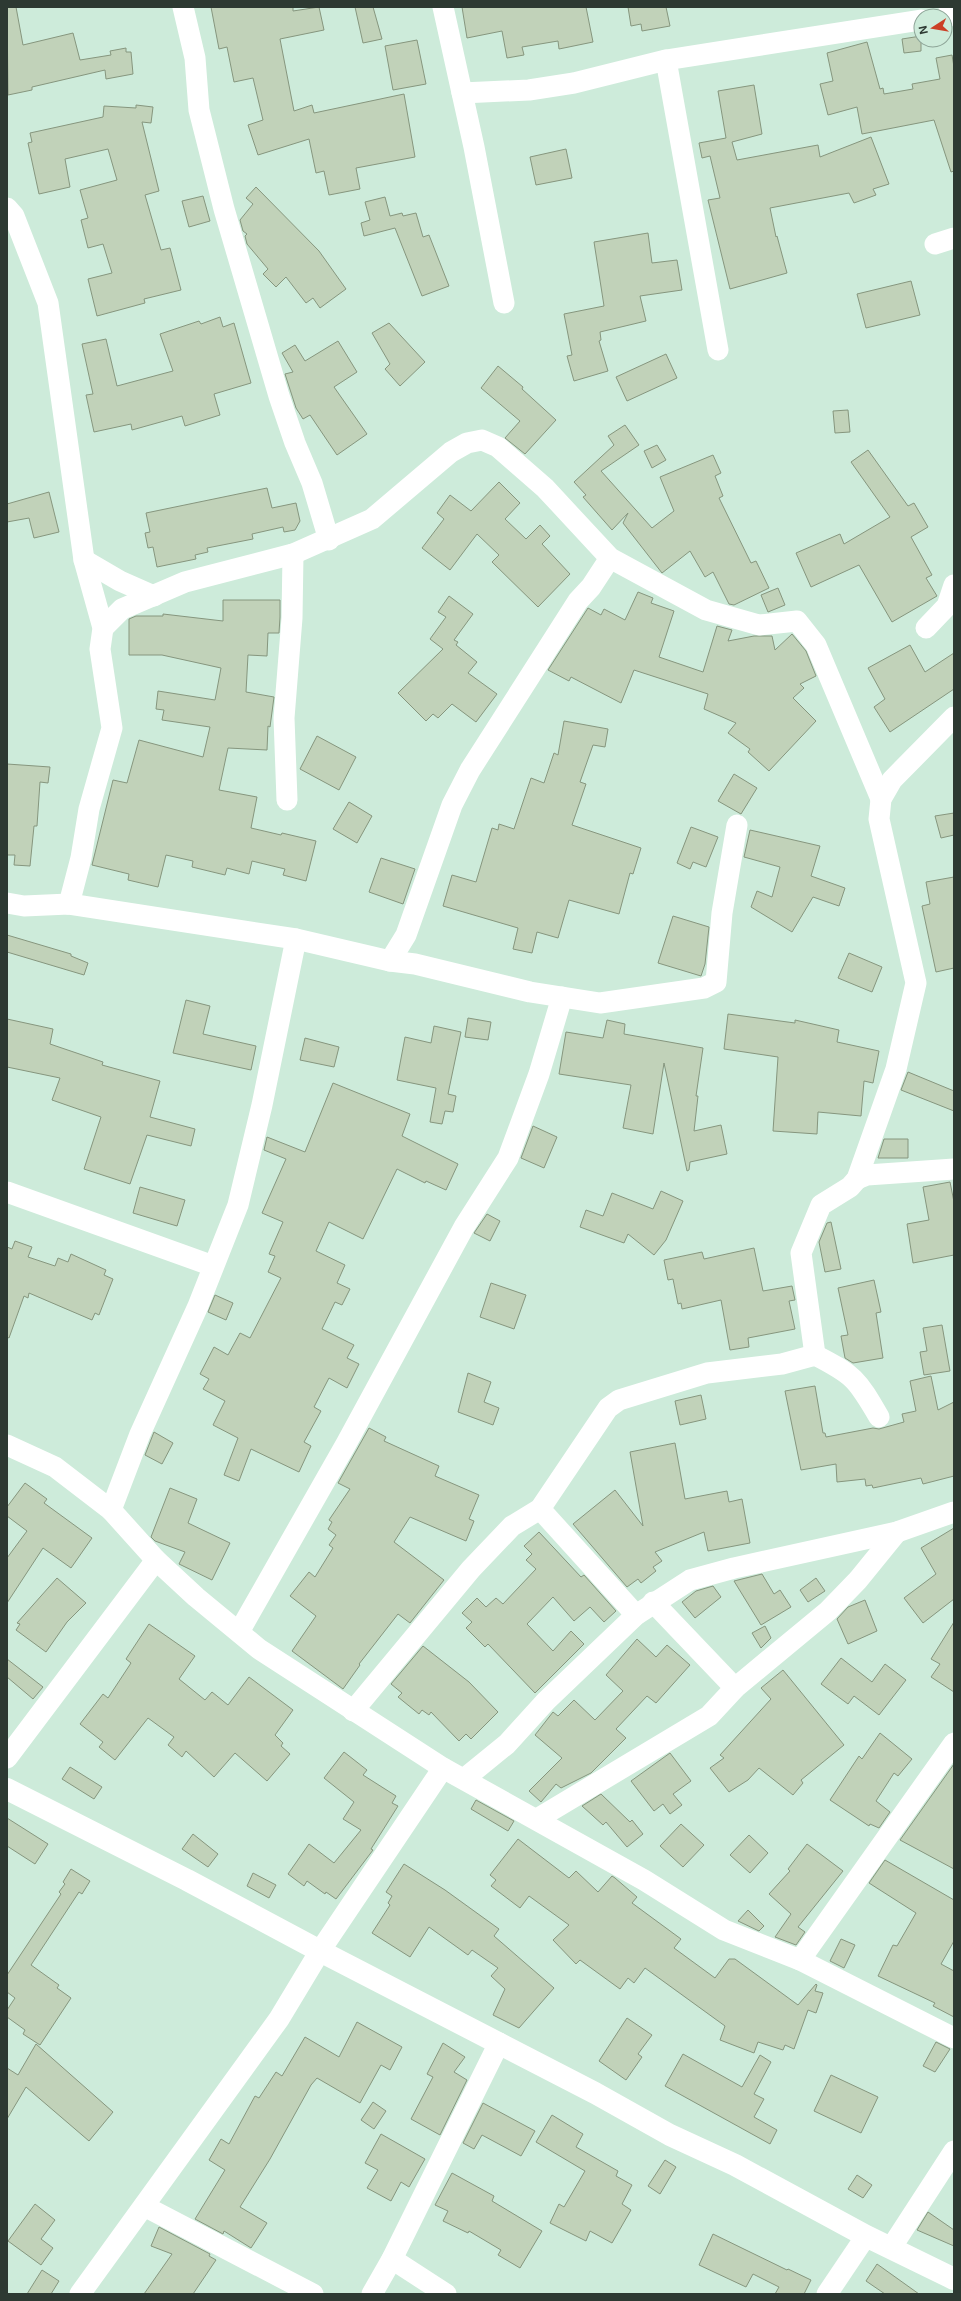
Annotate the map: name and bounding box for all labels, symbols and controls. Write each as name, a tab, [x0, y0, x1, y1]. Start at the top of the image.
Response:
north arrow	[913, 8, 953, 48]
text: N	[915, 25, 931, 36]

